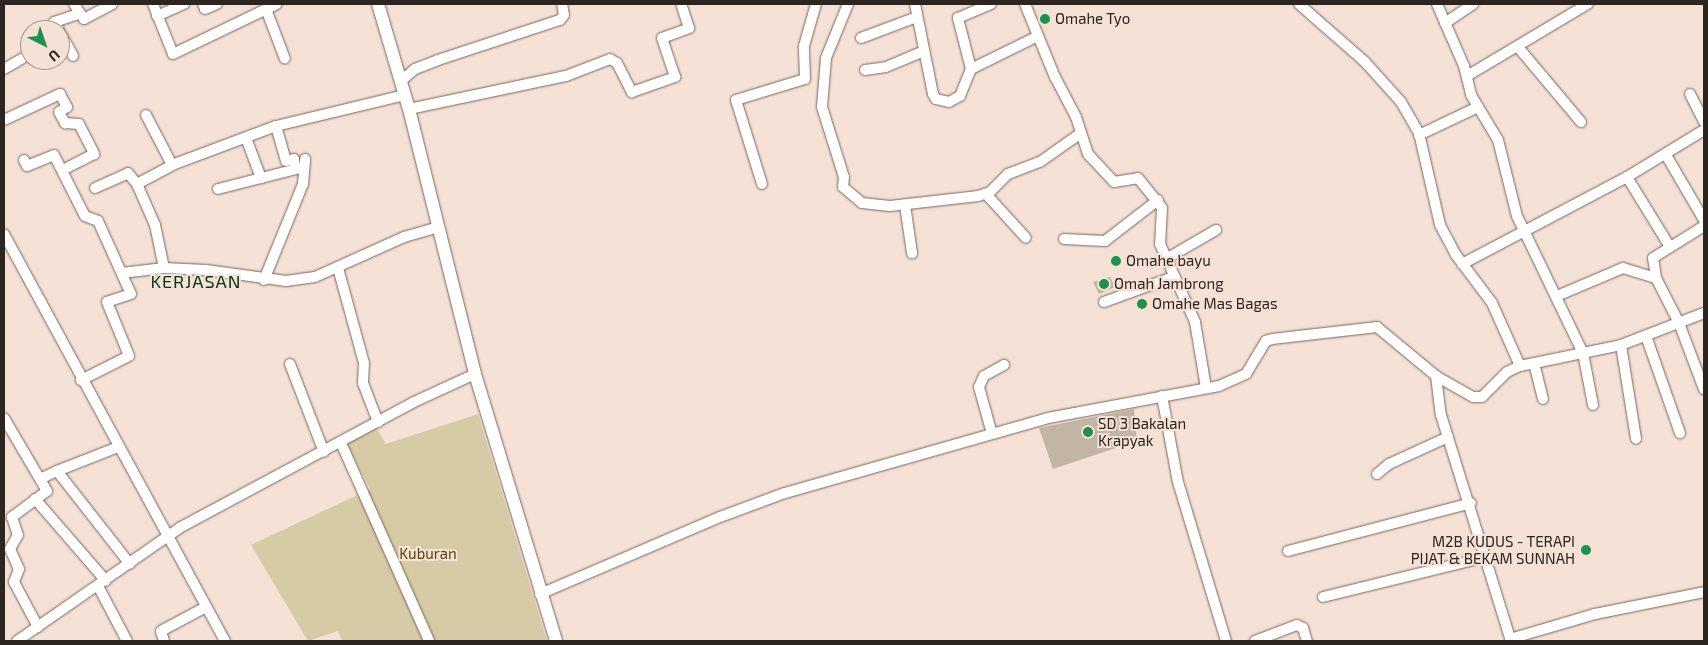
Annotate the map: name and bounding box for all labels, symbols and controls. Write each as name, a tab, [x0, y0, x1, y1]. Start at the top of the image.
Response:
place label: Omahe Tyo	[1055, 10, 1131, 28]
marker: Omahe Tyo	[1039, 13, 1051, 25]
north arrow	[20, 20, 70, 70]
text: U	[45, 46, 64, 66]
place label: Omahe bayu	[1126, 252, 1211, 270]
marker: Omahe bayu	[1110, 255, 1122, 267]
district label: KERJASAN	[149, 270, 243, 292]
place label: Omah Jambrong	[1114, 275, 1224, 293]
marker: Omah Jambrong	[1098, 278, 1110, 290]
place label: Omahe Mas Bagas	[1152, 295, 1278, 313]
marker: Omahe Mas Bagas	[1136, 298, 1148, 310]
place label: SD 3 Bakalan Krapyak	[1098, 414, 1186, 449]
marker: SD 3 Bakalan Krapyak	[1082, 426, 1094, 438]
place label: M2B KUDUS - TERAPI PIJAT & BEKAM SUNNAH	[1410, 532, 1575, 567]
marker: M2B KUDUS - TERAPI PIJAT & BEKAM SUNNAH	[1579, 543, 1593, 557]
park label: Kuburan	[399, 545, 457, 563]

